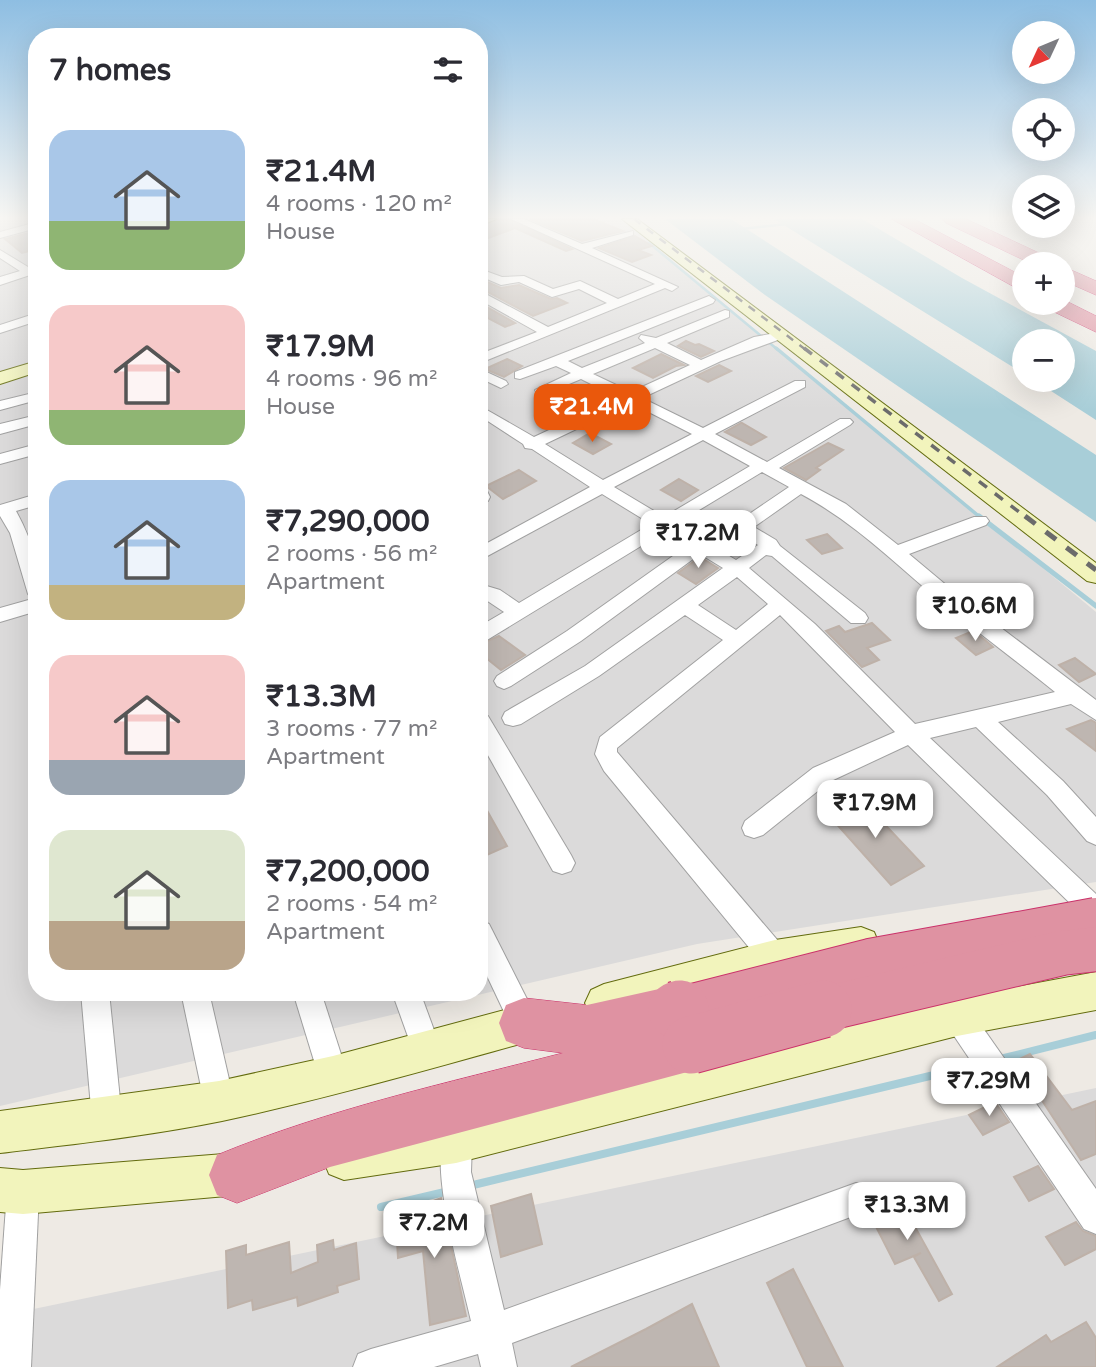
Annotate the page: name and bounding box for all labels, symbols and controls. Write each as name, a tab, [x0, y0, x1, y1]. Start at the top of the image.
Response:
north arrow	[1012, 21, 1074, 84]
map controls	[1012, 21, 1075, 392]
icon: filters	[429, 51, 467, 89]
text: 7 homes	[49, 52, 171, 89]
button: locate	[1012, 98, 1075, 161]
text: ₹21.4M	[266, 153, 376, 190]
icon: home	[105, 158, 189, 242]
button: layers	[1012, 175, 1075, 238]
text: 4 rooms · 120 m²	[266, 190, 452, 218]
text: House	[266, 218, 335, 246]
button: +	[1012, 252, 1075, 315]
text: ₹17.9M	[266, 328, 375, 365]
button: −	[1012, 329, 1075, 392]
icon: home	[105, 333, 189, 417]
text: 4 rooms · 96 m²	[266, 365, 437, 393]
pin: ₹21.4M	[535, 384, 649, 444]
text: House	[266, 393, 335, 421]
text: ₹21.4M	[550, 393, 634, 421]
text: ₹7,290,000	[266, 503, 430, 540]
icon: home	[105, 508, 189, 592]
pin: ₹17.2M	[641, 510, 755, 570]
text: ₹17.2M	[656, 519, 740, 547]
text: 2 rooms · 56 m²	[266, 540, 437, 568]
text: Apartment	[266, 568, 385, 596]
pin: ₹10.6M	[918, 584, 1032, 643]
text: ₹10.6M	[933, 592, 1018, 620]
text: ₹13.3M	[266, 678, 377, 715]
icon: home	[105, 683, 189, 767]
text: 3 rooms · 77 m²	[266, 715, 437, 743]
text: Apartment	[266, 743, 385, 771]
pin: ₹17.9M	[818, 780, 932, 840]
text: ₹17.9M	[833, 789, 917, 817]
text: ₹7,200,000	[266, 853, 430, 890]
icon: home	[105, 858, 189, 942]
text: 2 rooms · 54 m²	[266, 890, 437, 918]
text: Apartment	[266, 918, 385, 946]
pin: ₹7.29M	[932, 1058, 1046, 1118]
text: ₹7.29M	[947, 1067, 1031, 1095]
pin: ₹13.3M	[850, 1182, 964, 1242]
text: ₹13.3M	[865, 1191, 950, 1219]
pin: ₹7.2M	[385, 1200, 483, 1260]
text: ₹7.2M	[399, 1209, 469, 1237]

